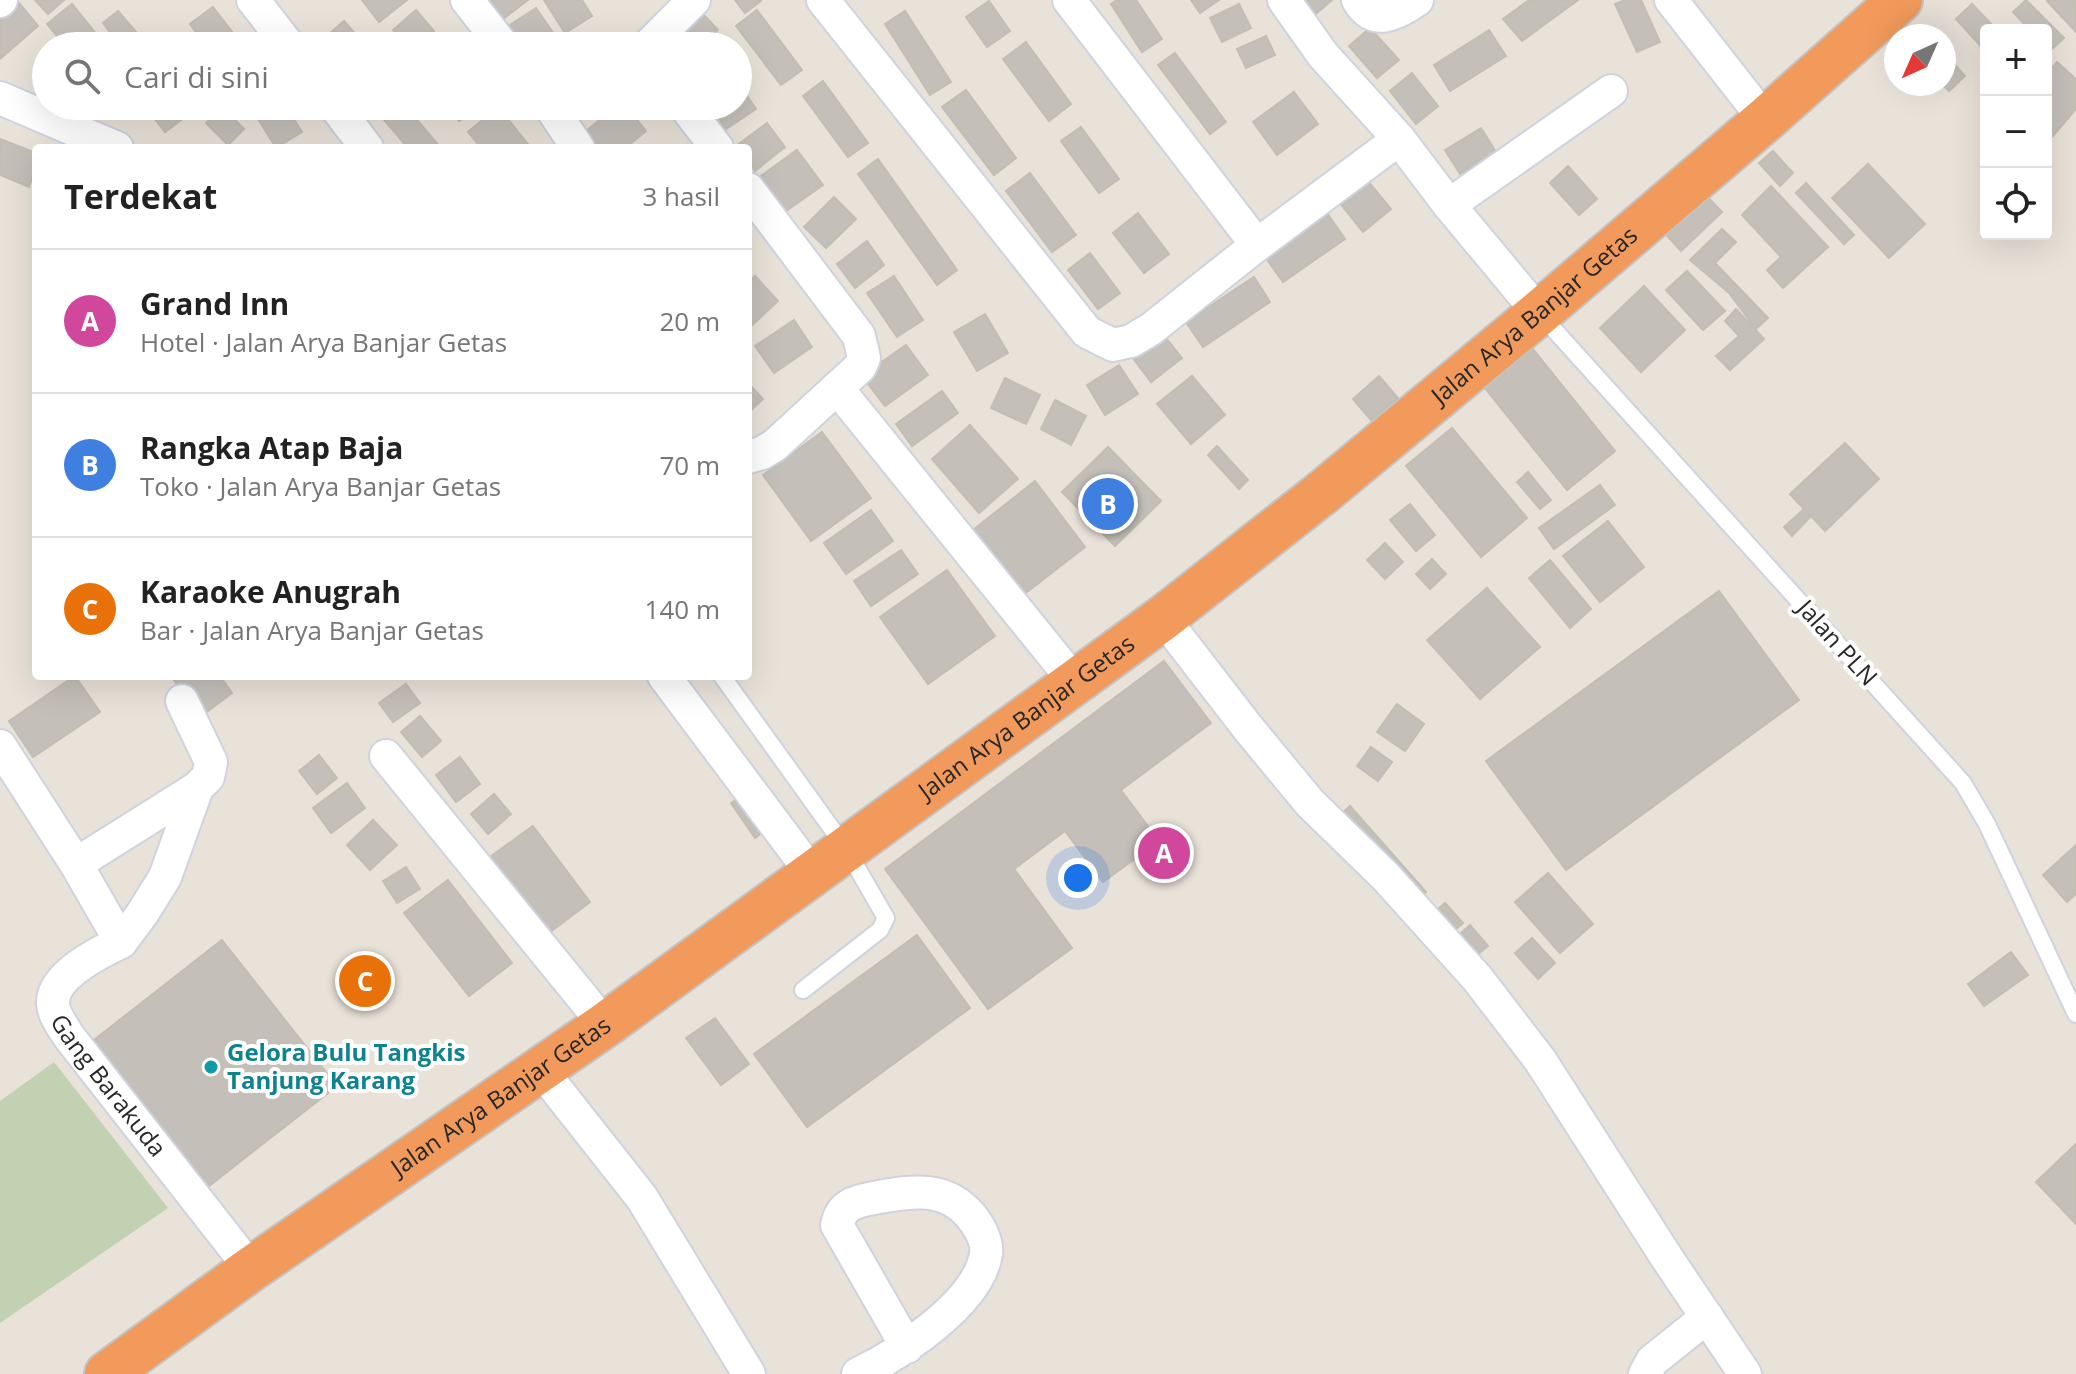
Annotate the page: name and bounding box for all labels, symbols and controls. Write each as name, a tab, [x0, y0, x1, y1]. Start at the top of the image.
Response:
north arrow	[1884, 24, 1956, 96]
map controls	[1980, 24, 2052, 240]
button: +	[1980, 24, 2052, 96]
search box	[32, 32, 752, 120]
icon: search	[60, 54, 104, 98]
text: Cari di sini	[124, 56, 269, 97]
button: −	[1980, 96, 2052, 168]
button: locate	[1980, 168, 2052, 240]
text: Terdekat	[64, 173, 217, 219]
text: 3 hasil	[642, 178, 720, 214]
street label: Jalan Arya Banjar Getas	[1422, 218, 1644, 412]
text: Grand Inn	[140, 283, 289, 324]
text: A	[81, 303, 99, 339]
text: 20 m	[659, 303, 720, 339]
text: Hotel · Jalan Arya Banjar Getas	[140, 324, 507, 360]
text: Rangka Atap Baja	[140, 427, 403, 468]
text: B	[81, 447, 99, 483]
text: 70 m	[659, 447, 720, 483]
text: Toko · Jalan Arya Banjar Getas	[140, 468, 501, 504]
pin: B	[1082, 474, 1134, 534]
text: Karaoke Anugrah	[140, 571, 401, 612]
street label: Jalan PLN	[1789, 590, 1886, 692]
text: C	[82, 591, 98, 627]
text: 140 m	[645, 591, 720, 627]
text: Bar · Jalan Arya Banjar Getas	[140, 612, 484, 648]
street label: Jalan Arya Banjar Getas	[909, 626, 1141, 807]
pin: A	[1138, 823, 1190, 883]
your location	[1058, 858, 1098, 898]
pin: C	[339, 951, 391, 1011]
street label: Gang Barakuda	[44, 1007, 175, 1163]
street label: Jalan Arya Banjar Getas	[382, 1008, 617, 1184]
place label: Gelora Bulu Tangkis Tanjung Karang	[227, 1035, 466, 1096]
marker: Gelora Bulu Tangkis Tanjung Karang	[202, 1058, 220, 1076]

